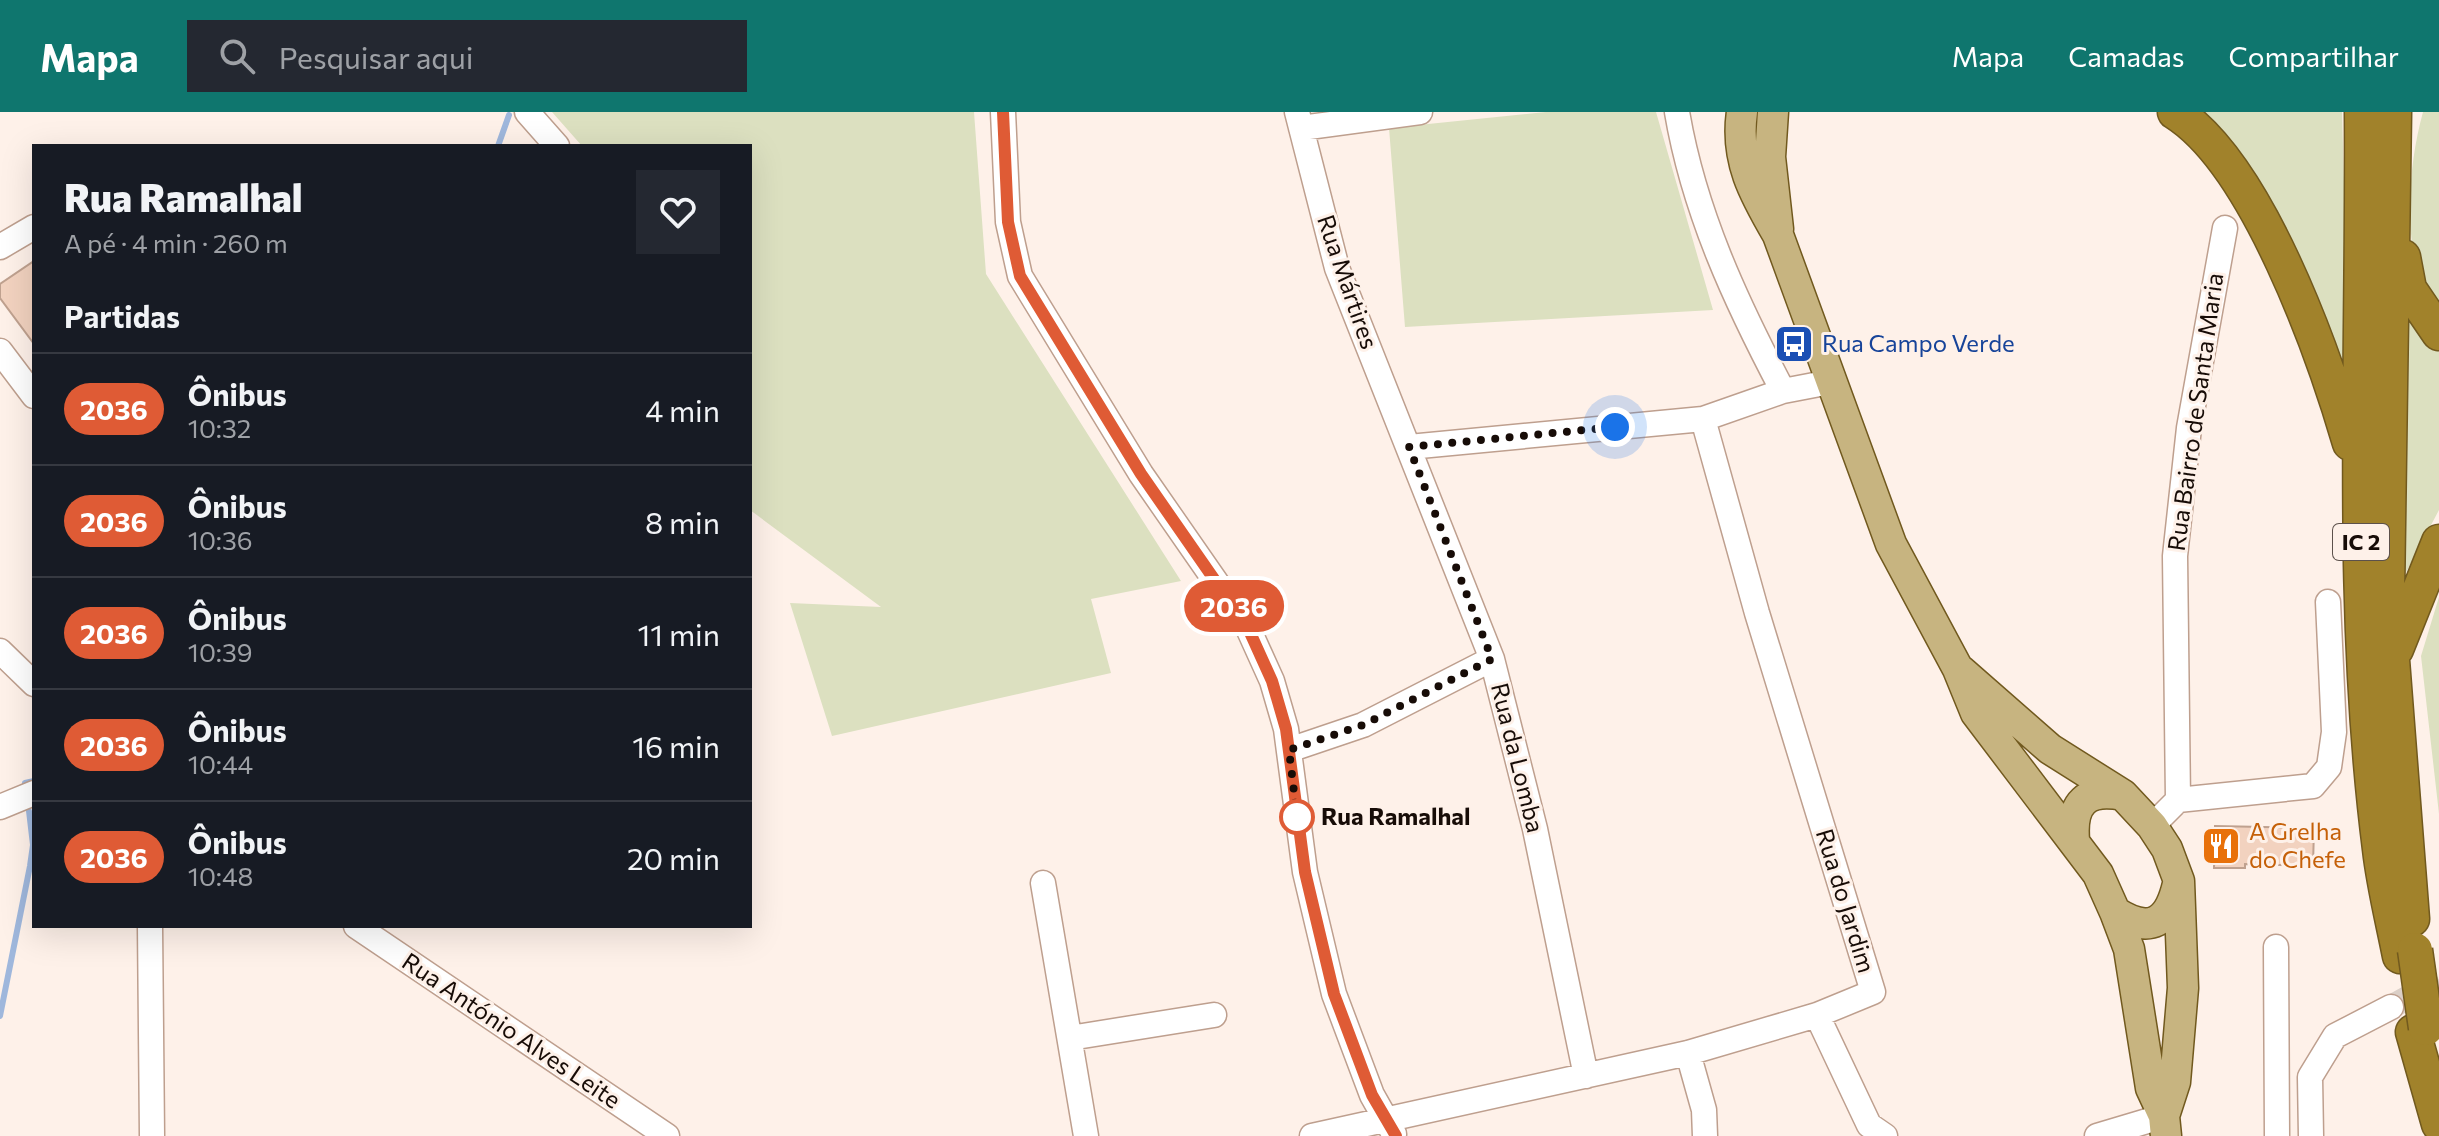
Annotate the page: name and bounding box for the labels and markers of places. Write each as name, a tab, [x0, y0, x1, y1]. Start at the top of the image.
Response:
bus stop icon: Rua Campo Verde	[1773, 323, 1815, 365]
place label: Rua Campo Verde	[1822, 328, 2015, 357]
marker: Rua Ramalhal	[1280, 800, 1314, 834]
place label: Rua Ramalhal	[1321, 801, 1471, 830]
place label: A Grelha do Chefe	[2249, 816, 2346, 873]
restaurant icon: A Grelha do Chefe	[2200, 825, 2242, 867]

